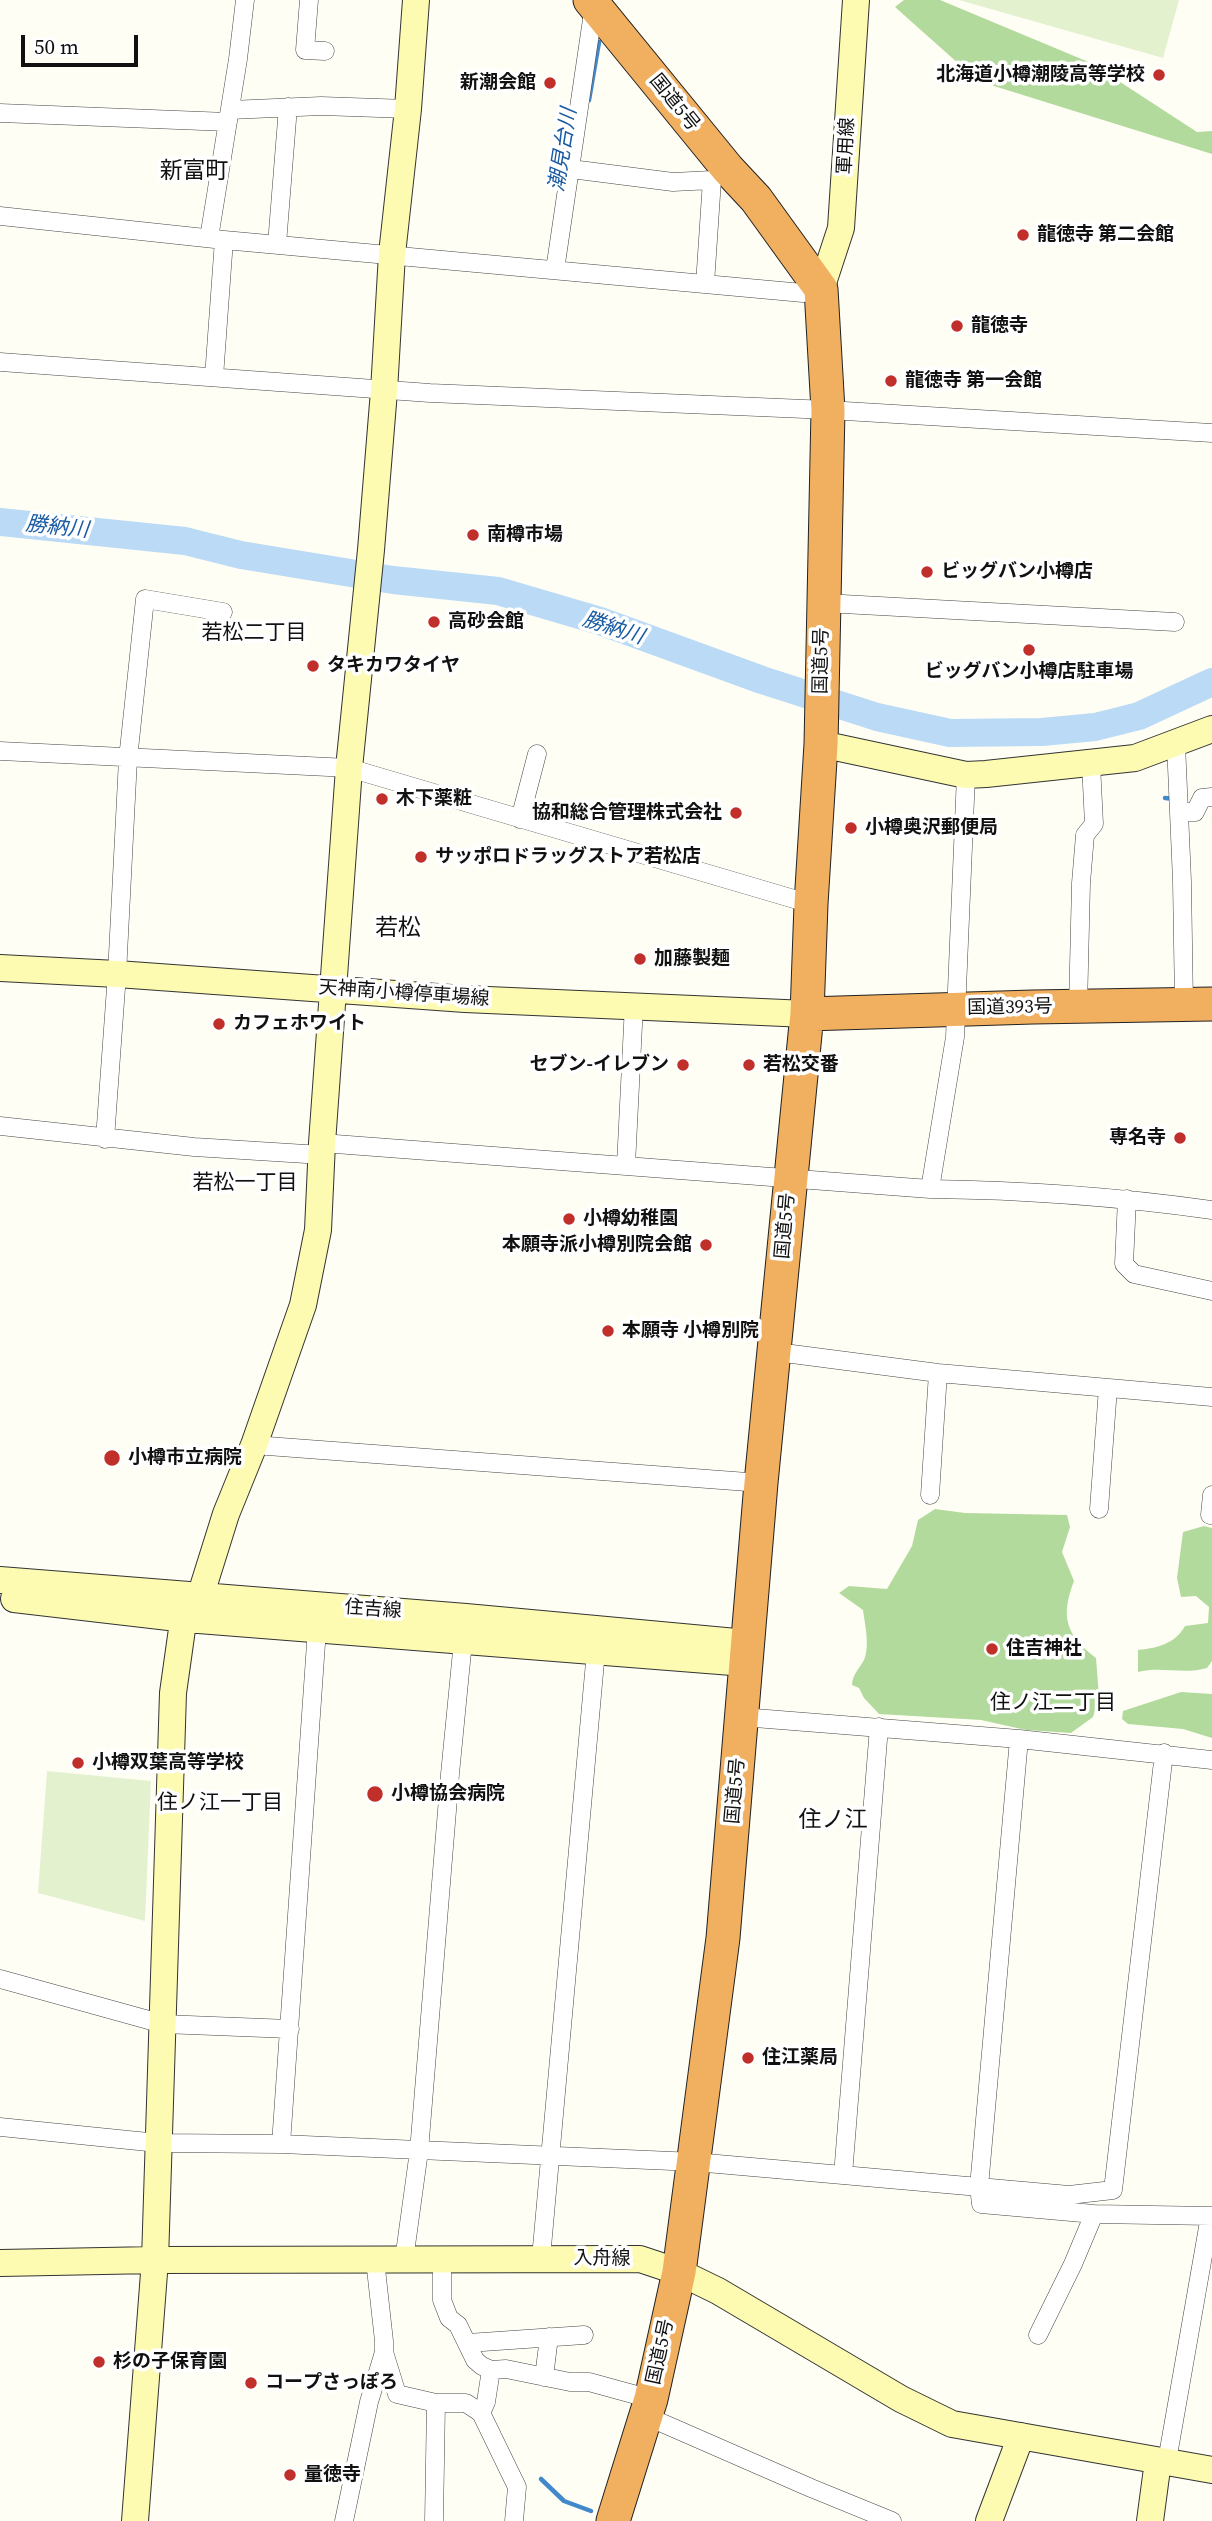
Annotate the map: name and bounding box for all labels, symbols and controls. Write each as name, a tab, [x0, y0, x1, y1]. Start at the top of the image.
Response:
scale bar	[24, 21, 142, 65]
text: 50 m	[34, 32, 79, 61]
place label: 北海道小樽潮陵高等学校	[936, 64, 1145, 86]
marker: 北海道小樽潮陵高等学校	[1151, 67, 1167, 83]
street label: 国道5号	[644, 70, 704, 136]
place label: 新潮会館	[460, 72, 536, 94]
marker: 新潮会館	[542, 75, 558, 91]
water label: 潮見台川	[545, 107, 583, 193]
street label: 軍用線	[834, 117, 860, 175]
district label: 新富町	[160, 158, 228, 186]
place label: 龍徳寺 第二会館	[1037, 224, 1174, 246]
marker: 龍徳寺 第二会館	[1015, 227, 1031, 243]
place label: 龍徳寺	[971, 315, 1028, 337]
marker: 龍徳寺	[949, 318, 965, 334]
place label: 龍徳寺 第一会館	[905, 370, 1042, 392]
marker: 龍徳寺 第一会館	[883, 373, 899, 389]
water label: 勝納川	[24, 512, 90, 544]
place label: 南樽市場	[487, 524, 563, 546]
marker: 南樽市場	[465, 527, 481, 543]
place label: ビッグバン小樽店	[941, 561, 1093, 583]
marker: ビッグバン小樽店	[919, 564, 935, 580]
water label: 勝納川	[579, 607, 647, 651]
place label: 高砂会館	[448, 611, 524, 633]
marker: 高砂会館	[426, 614, 442, 630]
district label: 若松二丁目	[202, 621, 306, 647]
street label: 国道5号	[810, 628, 834, 694]
marker: ビッグバン小樽店駐車場	[1021, 642, 1037, 658]
place label: タキカワタイヤ	[327, 655, 460, 677]
marker: タキカワタイヤ	[305, 658, 321, 674]
place label: ビッグバン小樽店駐車場	[925, 661, 1133, 683]
place label: 木下薬粧	[396, 788, 472, 810]
marker: 木下薬粧	[374, 791, 390, 807]
place label: 協和総合管理株式会社	[532, 802, 722, 824]
marker: 協和総合管理株式会社	[728, 805, 744, 821]
place label: 小樽奥沢郵便局	[865, 817, 998, 839]
marker: 小樽奥沢郵便局	[843, 820, 859, 836]
place label: サッポロドラッグストア若松店	[435, 846, 701, 868]
marker: サッポロドラッグストア若松店	[413, 849, 429, 865]
district label: 若松	[375, 915, 421, 943]
place label: 加藤製麺	[654, 948, 730, 970]
marker: 加藤製麺	[632, 951, 648, 967]
street label: 天神南小樽停車場線	[318, 977, 490, 1011]
street label: 国道393号	[967, 996, 1053, 1020]
place label: カフェホワイト	[233, 1013, 366, 1035]
marker: カフェホワイト	[211, 1016, 227, 1032]
place label: セブン-イレブン	[530, 1054, 669, 1076]
place label: 若松交番	[763, 1054, 839, 1076]
marker: セブン-イレブン	[675, 1057, 691, 1073]
marker: 若松交番	[741, 1057, 757, 1073]
place label: 専名寺	[1109, 1127, 1166, 1149]
marker: 専名寺	[1172, 1130, 1188, 1146]
district label: 若松一丁目	[193, 1171, 297, 1197]
street label: 国道5号	[772, 1192, 800, 1260]
place label: 小樽幼稚園	[583, 1208, 678, 1230]
marker: 小樽幼稚園	[561, 1211, 577, 1227]
place label: 本願寺派小樽別院会館	[502, 1234, 692, 1256]
marker: 本願寺派小樽別院会館	[698, 1237, 714, 1253]
place label: 本願寺 小樽別院	[622, 1320, 759, 1342]
marker: 本願寺 小樽別院	[600, 1323, 616, 1339]
place label: 小樽市立病院	[128, 1447, 242, 1469]
marker: 小樽市立病院	[102, 1448, 122, 1468]
street label: 住吉線	[344, 1597, 402, 1623]
place label: 住吉神社	[1006, 1638, 1082, 1660]
marker: 住吉神社	[984, 1641, 1000, 1657]
district label: 住ノ江二丁目	[990, 1691, 1116, 1717]
place label: 小樽双葉高等学校	[92, 1752, 244, 1774]
marker: 小樽双葉高等学校	[70, 1755, 86, 1771]
street label: 国道5号	[722, 1757, 750, 1825]
place label: 小樽協会病院	[391, 1783, 505, 1805]
marker: 小樽協会病院	[365, 1784, 385, 1804]
district label: 住ノ江一丁目	[157, 1791, 283, 1817]
district label: 住ノ江	[799, 1807, 867, 1835]
place label: 住江薬局	[762, 2047, 838, 2069]
marker: 住江薬局	[740, 2050, 756, 2066]
street label: 入舟線	[574, 2248, 630, 2270]
street label: 国道5号	[643, 2317, 679, 2387]
place label: 杉の子保育園	[113, 2351, 227, 2373]
marker: 杉の子保育園	[91, 2354, 107, 2370]
place label: コープさっぽろ	[265, 2372, 398, 2394]
marker: コープさっぽろ	[243, 2375, 259, 2391]
place label: 量徳寺	[304, 2464, 361, 2486]
marker: 量徳寺	[282, 2467, 298, 2483]

